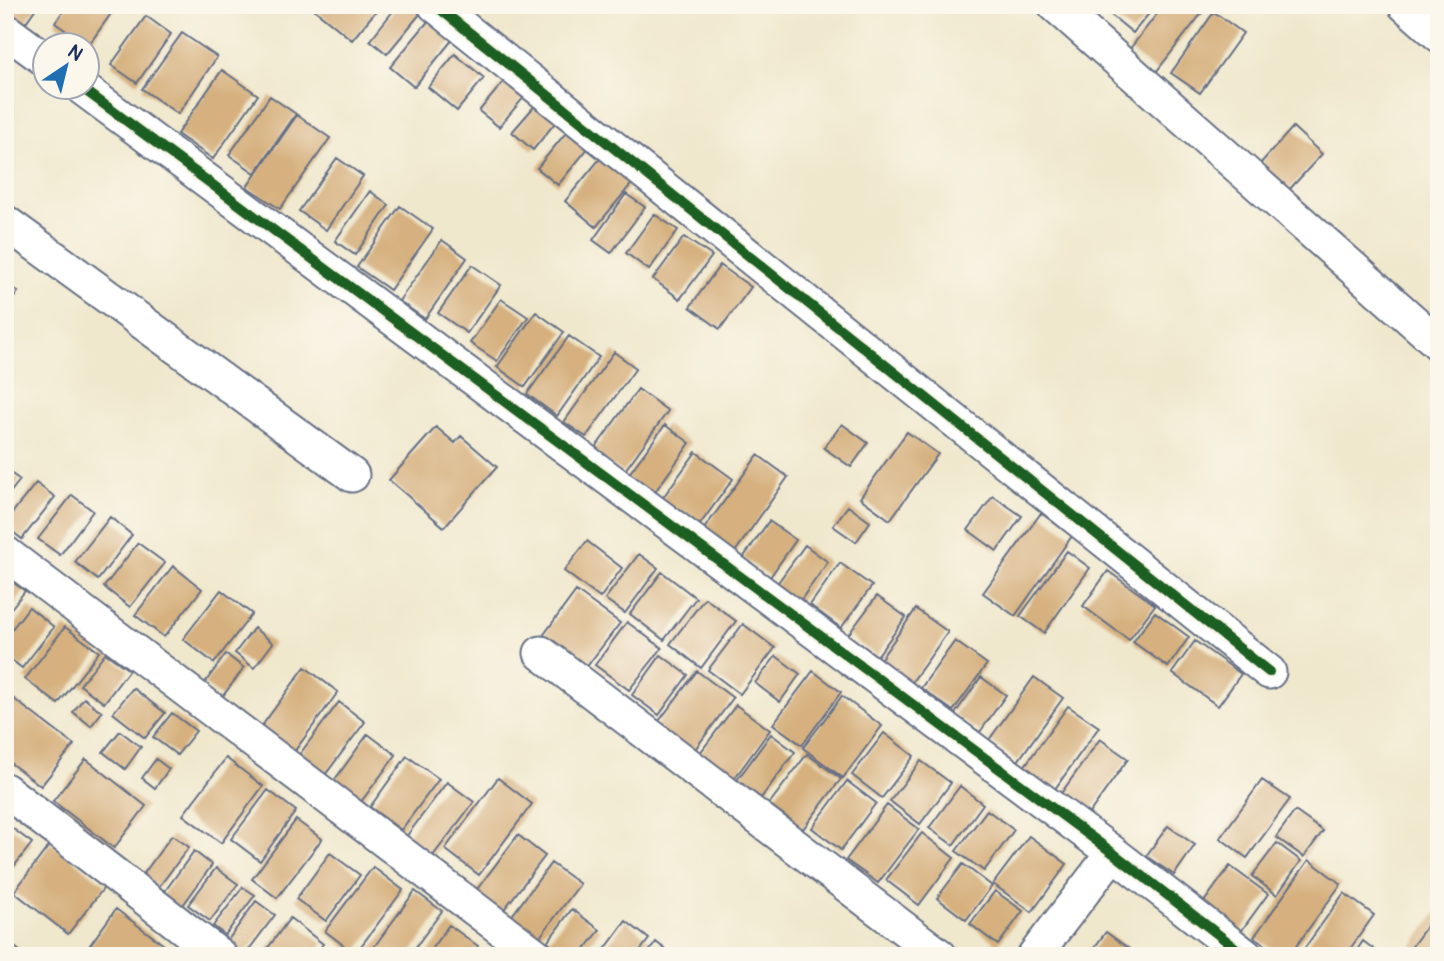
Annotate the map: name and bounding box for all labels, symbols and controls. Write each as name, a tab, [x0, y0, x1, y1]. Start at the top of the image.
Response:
north arrow	[32, 32, 102, 102]
text: N	[63, 39, 87, 66]

